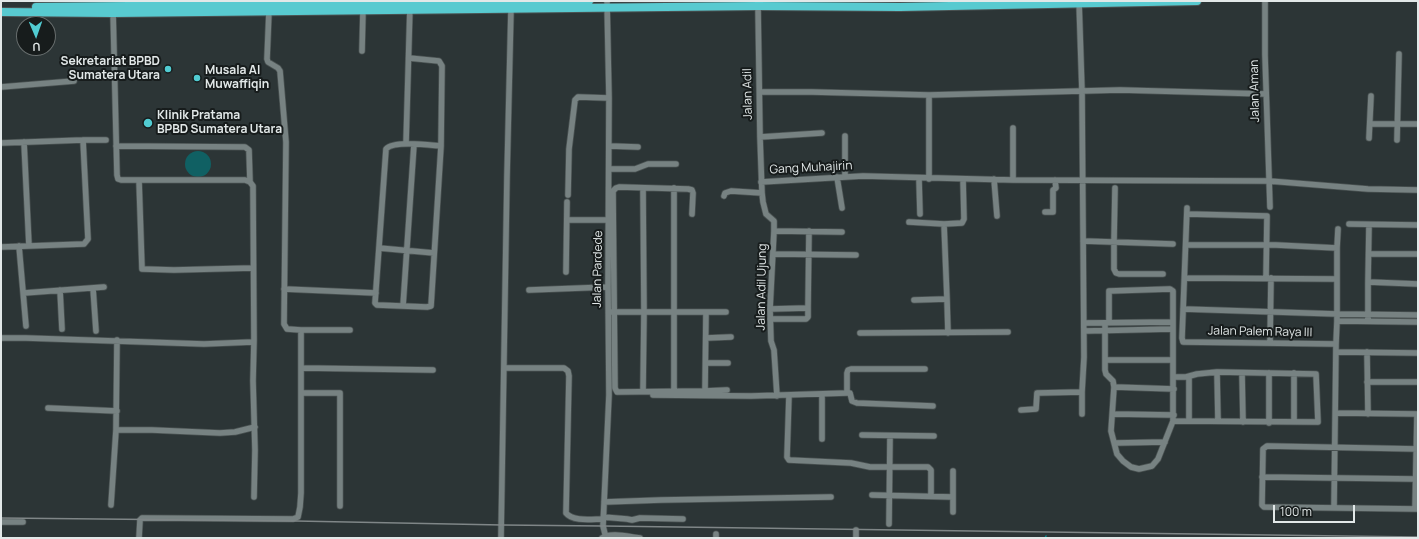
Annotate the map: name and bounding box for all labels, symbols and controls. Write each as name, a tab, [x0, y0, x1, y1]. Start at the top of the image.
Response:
north arrow	[16, 16, 56, 56]
text: U	[32, 40, 41, 55]
place label: Sekretariat BPBD Sumatera Utara	[61, 55, 160, 83]
street label: Jalan Aman	[1247, 59, 1263, 123]
marker: Sekretariat BPBD Sumatera Utara	[163, 64, 173, 74]
place label: Musala Al Muwaffiqin	[205, 64, 269, 92]
street label: Jalan Adil	[740, 68, 756, 120]
marker: Musala Al Muwaffiqin	[192, 73, 202, 83]
place label: Klinik Pratama BPBD Sumatera Utara	[157, 109, 282, 137]
marker: Klinik Pratama BPBD Sumatera Utara	[142, 117, 154, 129]
street label: Gang Muhajirin	[769, 159, 853, 177]
street label: Jalan Pardede	[590, 230, 606, 308]
street label: Jalan Adil Ujung	[754, 244, 770, 330]
street label: Jalan Palem Raya III	[1208, 324, 1312, 340]
scale bar	[1275, 497, 1357, 523]
text: 100 m	[1280, 503, 1312, 520]

